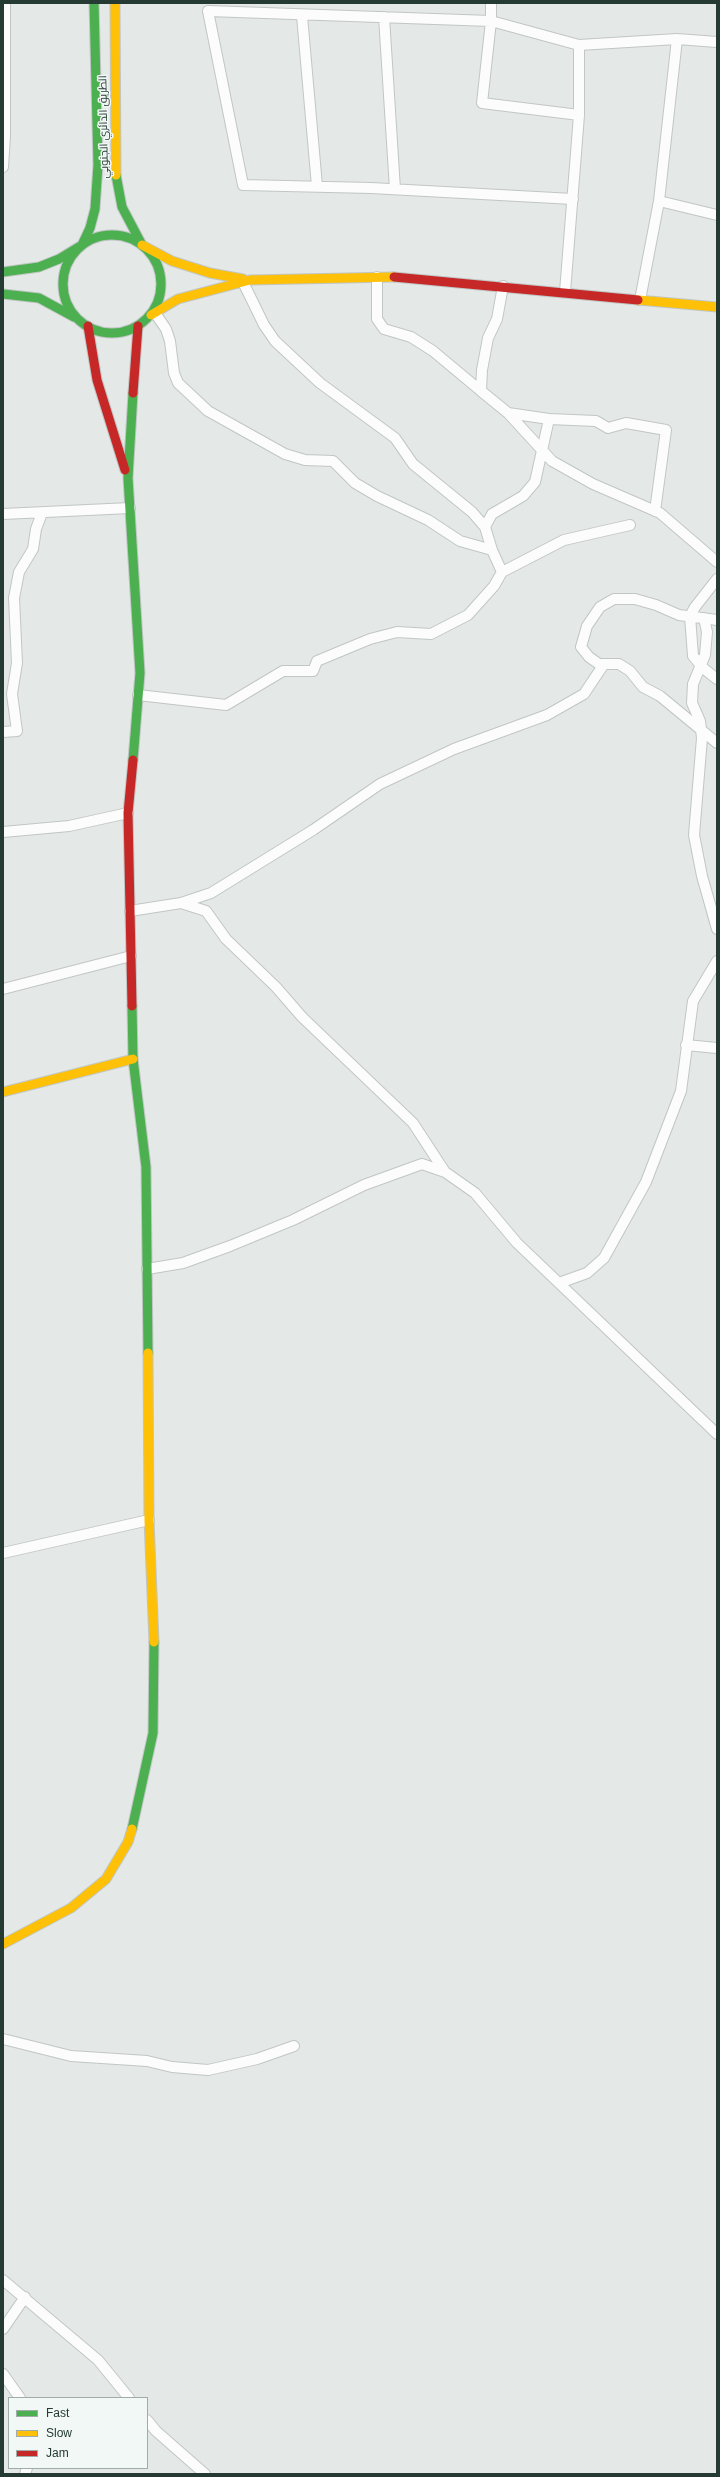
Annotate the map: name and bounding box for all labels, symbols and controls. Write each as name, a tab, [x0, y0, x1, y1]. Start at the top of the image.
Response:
street label: الطريق الدائري الجنوبي	[97, 75, 111, 179]
legend	[8, 2397, 148, 2469]
text: Fast	[46, 2406, 69, 2420]
text: Slow	[46, 2426, 72, 2440]
text: Jam	[46, 2446, 69, 2460]

